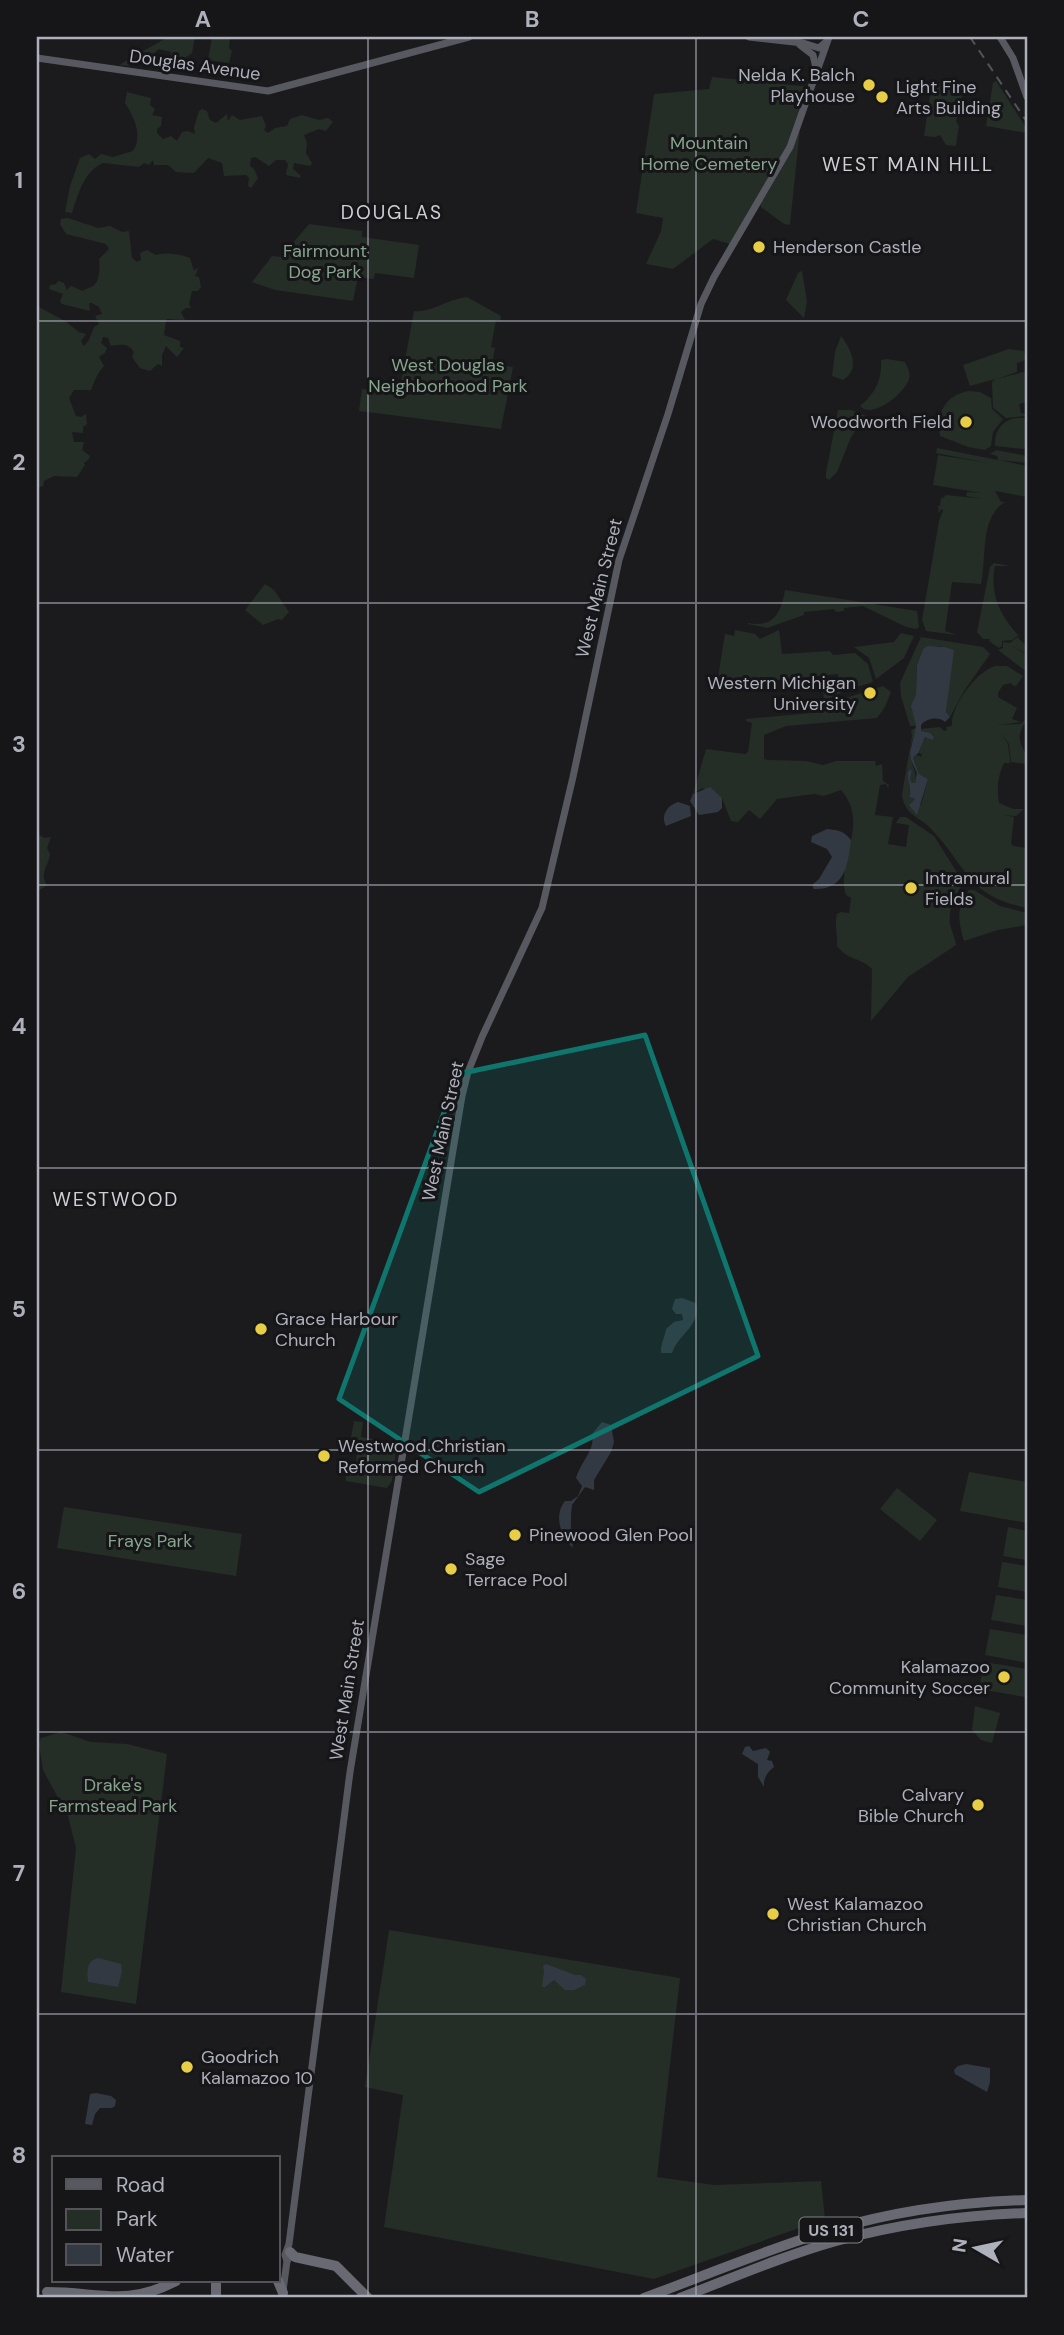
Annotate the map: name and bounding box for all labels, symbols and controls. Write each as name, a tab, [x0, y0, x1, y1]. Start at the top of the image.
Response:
text: A	[195, 4, 211, 34]
text: B	[525, 4, 539, 34]
text: C	[853, 4, 869, 34]
street label: Douglas Avenue	[128, 44, 262, 86]
place label: Nelda K. Balch Playhouse	[738, 63, 855, 108]
place label: Light Fine Arts Building	[896, 75, 1001, 120]
marker: Nelda K. Balch Playhouse	[861, 77, 877, 93]
marker: Light Fine Arts Building	[874, 89, 890, 105]
park label: Mountain Home Cemetery	[641, 131, 777, 176]
district label: WEST MAIN HILL	[822, 152, 994, 177]
text: 1	[15, 165, 23, 195]
district label: DOUGLAS	[341, 200, 443, 225]
place label: Henderson Castle	[773, 235, 921, 259]
park label: Fairmount Dog Park	[283, 239, 367, 284]
marker: Henderson Castle	[751, 239, 767, 255]
park label: West Douglas Neighborhood Park	[368, 353, 528, 398]
place label: Woodworth Field	[810, 410, 952, 434]
marker: Woodworth Field	[958, 414, 974, 430]
text: 2	[12, 447, 26, 477]
street label: West Main Street	[570, 516, 628, 660]
place label: Western Michigan University	[707, 671, 856, 716]
marker: Western Michigan University	[862, 685, 878, 701]
text: 3	[12, 729, 26, 759]
place label: Intramural Fields	[925, 866, 1010, 911]
marker: Intramural Fields	[903, 880, 919, 896]
text: 4	[12, 1011, 27, 1041]
street label: West Main Street	[416, 1059, 470, 1203]
district label: WESTWOOD	[53, 1187, 179, 1212]
text: 5	[12, 1294, 26, 1324]
place label: Grace Harbour Church	[275, 1307, 398, 1352]
marker: Grace Harbour Church	[253, 1321, 269, 1337]
place label: Westwood Christian Reformed Church	[338, 1434, 506, 1479]
marker: Westwood Christian Reformed Church	[316, 1448, 332, 1464]
place label: Pinewood Glen Pool	[529, 1523, 693, 1547]
marker: Pinewood Glen Pool	[507, 1527, 523, 1543]
park label: Frays Park	[108, 1529, 192, 1553]
place label: Sage Terrace Pool	[465, 1547, 567, 1592]
marker: Sage Terrace Pool	[443, 1561, 459, 1577]
text: 6	[12, 1576, 26, 1606]
street label: West Main Street	[324, 1618, 370, 1762]
place label: Kalamazoo Community Soccer	[829, 1655, 990, 1700]
marker: Kalamazoo Community Soccer	[996, 1669, 1012, 1685]
park label: Drake's Farmstead Park	[49, 1773, 177, 1818]
place label: Calvary Bible Church	[858, 1783, 964, 1828]
marker: Calvary Bible Church	[970, 1797, 986, 1813]
text: 7	[13, 1858, 25, 1888]
place label: West Kalamazoo Christian Church	[787, 1892, 927, 1937]
marker: West Kalamazoo Christian Church	[765, 1906, 781, 1922]
place label: Goodrich Kalamazoo 10	[201, 2045, 313, 2090]
marker: Goodrich Kalamazoo 10	[179, 2059, 195, 2075]
text: 8	[12, 2140, 26, 2170]
legend	[52, 2156, 280, 2282]
text: Road	[116, 2171, 165, 2199]
text: Park	[116, 2205, 158, 2233]
north arrow	[942, 2212, 1012, 2282]
road number: US 131	[800, 2218, 862, 2242]
text: N	[946, 2237, 973, 2254]
text: Water	[116, 2241, 174, 2269]

